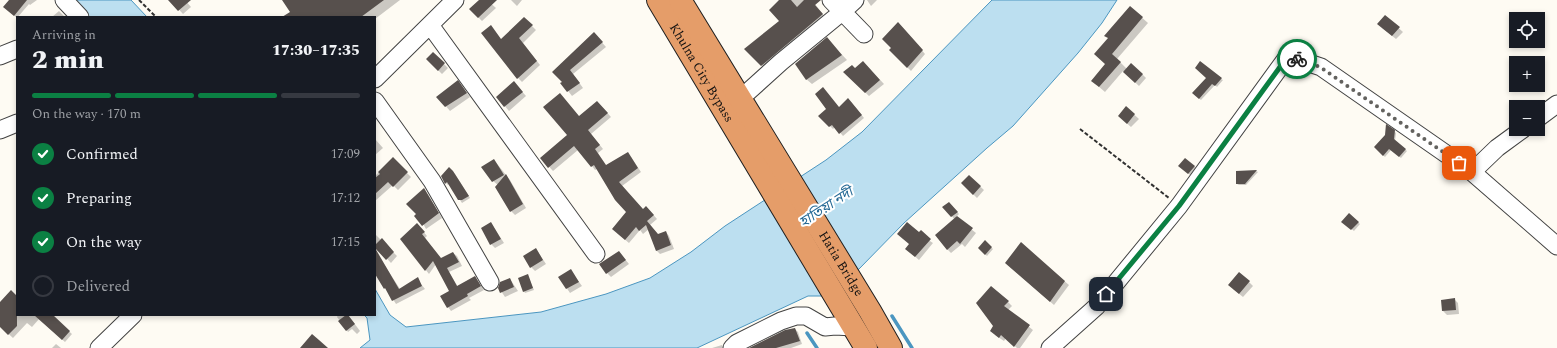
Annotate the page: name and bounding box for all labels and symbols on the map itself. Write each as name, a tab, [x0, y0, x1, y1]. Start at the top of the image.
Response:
street label: Khulna City Bypass	[664, 20, 739, 126]
courier	[1277, 39, 1317, 79]
pin	[1442, 146, 1476, 180]
water label: হাতিয়া নদী	[795, 180, 860, 232]
street label: Hatia Bridge	[813, 227, 869, 300]
pin	[1089, 277, 1123, 311]

